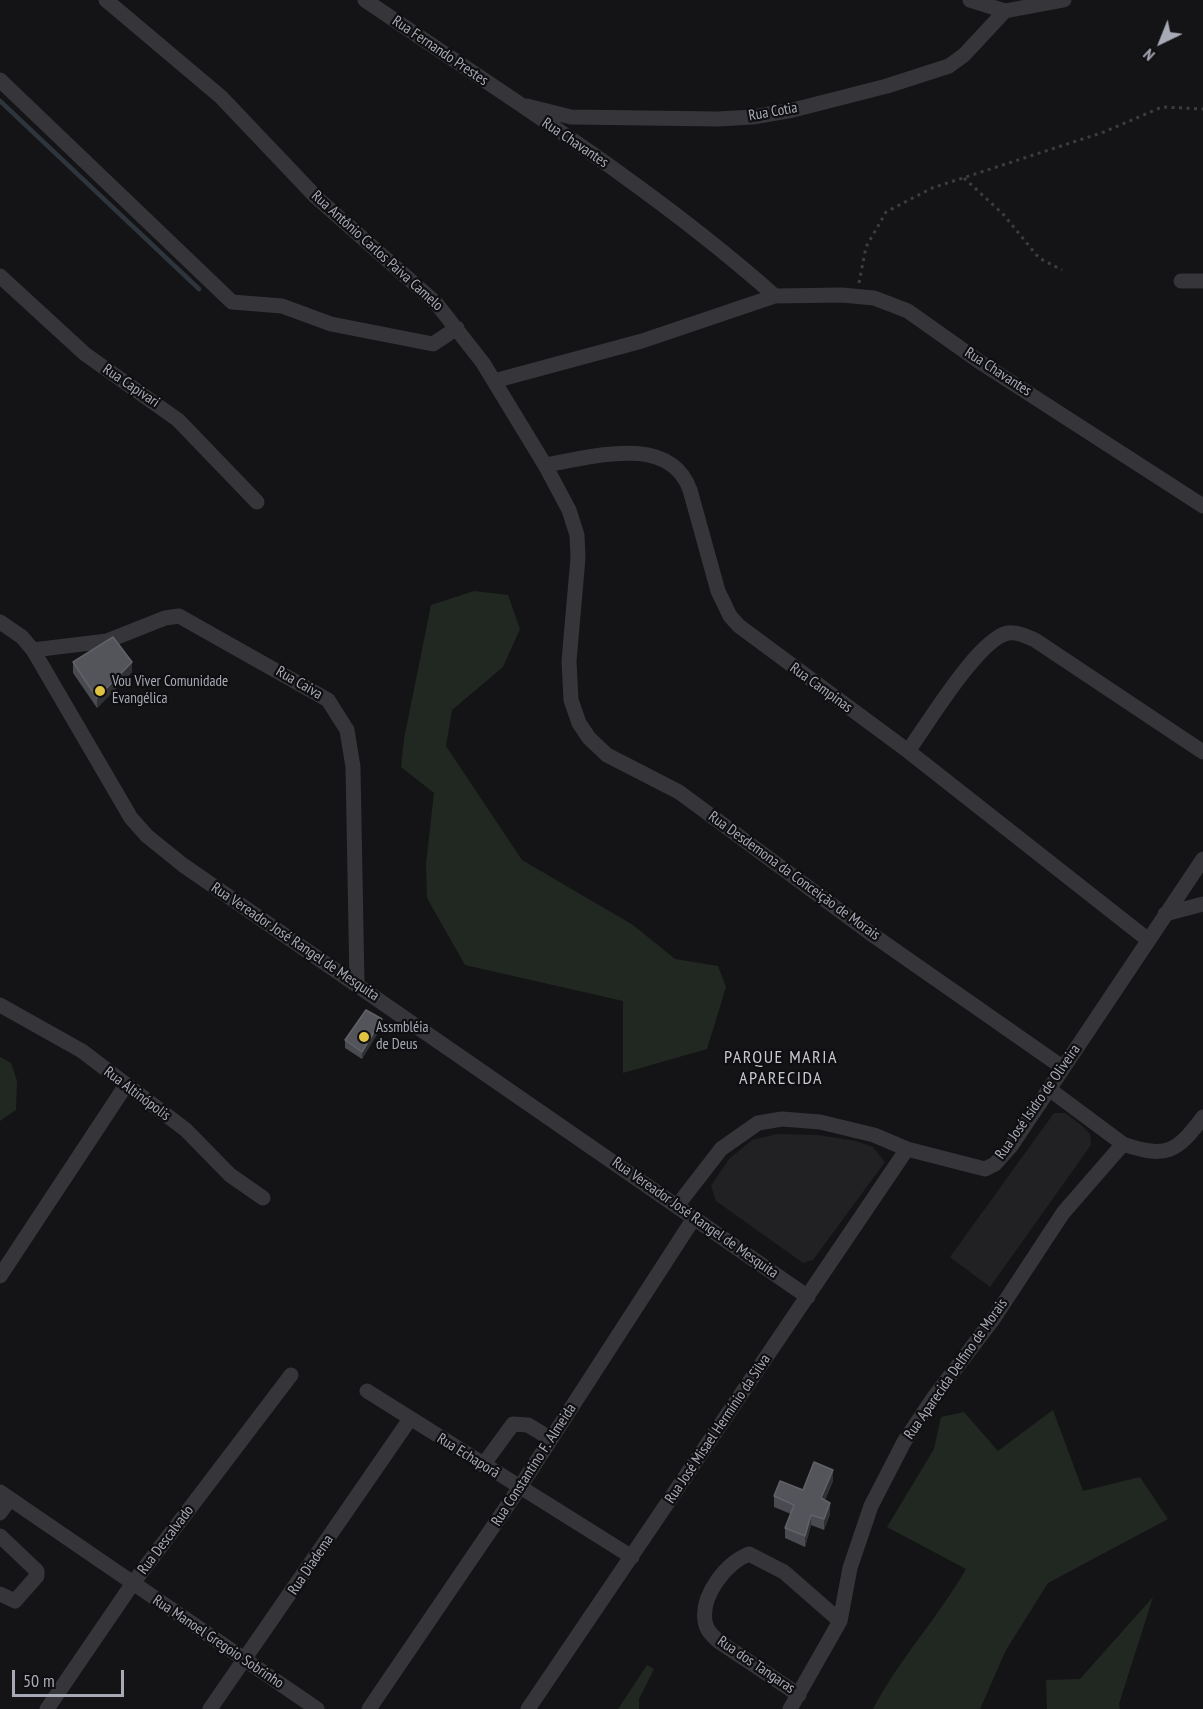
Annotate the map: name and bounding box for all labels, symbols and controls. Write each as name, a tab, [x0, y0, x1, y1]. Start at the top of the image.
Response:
street label: Rua Fernando Prestes	[389, 12, 491, 90]
north arrow	[1131, 12, 1191, 72]
text: N	[1139, 45, 1159, 65]
street label: Rua Cotia	[747, 99, 799, 125]
street label: Rua Chavantes	[538, 114, 612, 172]
street label: Rua Antônio Carlos Paiva Camelo	[308, 187, 446, 315]
street label: Rua Chavantes	[961, 344, 1035, 400]
street label: Rua Capivari	[99, 360, 163, 412]
street label: Rua Campinas	[786, 659, 856, 717]
street label: Rua Caiva	[273, 663, 325, 703]
place label: Vou Viver Comunidade Evangélica	[112, 673, 228, 708]
marker: Vou Viver Comunidade Evangélica	[93, 684, 107, 698]
street label: Rua Desdemona da Conceição de Morais	[705, 808, 883, 944]
street label: Rua Vereador José Rangel de Mesquita	[208, 879, 382, 1005]
place label: Assmbléia de Deus	[376, 1019, 428, 1054]
marker: Assmbléia de Deus	[357, 1030, 371, 1044]
street label: Rua José Isidro de Oliveira	[992, 1041, 1084, 1163]
district label: PARQUE MARIA APARECIDA	[724, 1047, 838, 1090]
street label: Rua Altinópolis	[100, 1063, 174, 1125]
street label: Rua Vereador José Rangel de Mesquita	[608, 1154, 782, 1282]
street label: Rua Aparecida Delfino de Morais	[901, 1295, 1011, 1443]
street label: Rua José Misael Hermínio da Silva	[661, 1351, 775, 1507]
street label: Rua Constantino F. Almeida	[488, 1400, 580, 1530]
street label: Rua Echaporã	[433, 1430, 503, 1482]
street label: Rua Descalvado	[134, 1502, 198, 1578]
street label: Rua Diadema	[284, 1532, 338, 1598]
street label: Rua Manoel Gregoio Sobrinho	[149, 1591, 287, 1693]
street label: Rua dos Tangaras	[714, 1632, 798, 1698]
scale bar	[15, 1658, 128, 1696]
text: 50 m	[23, 1669, 55, 1692]

